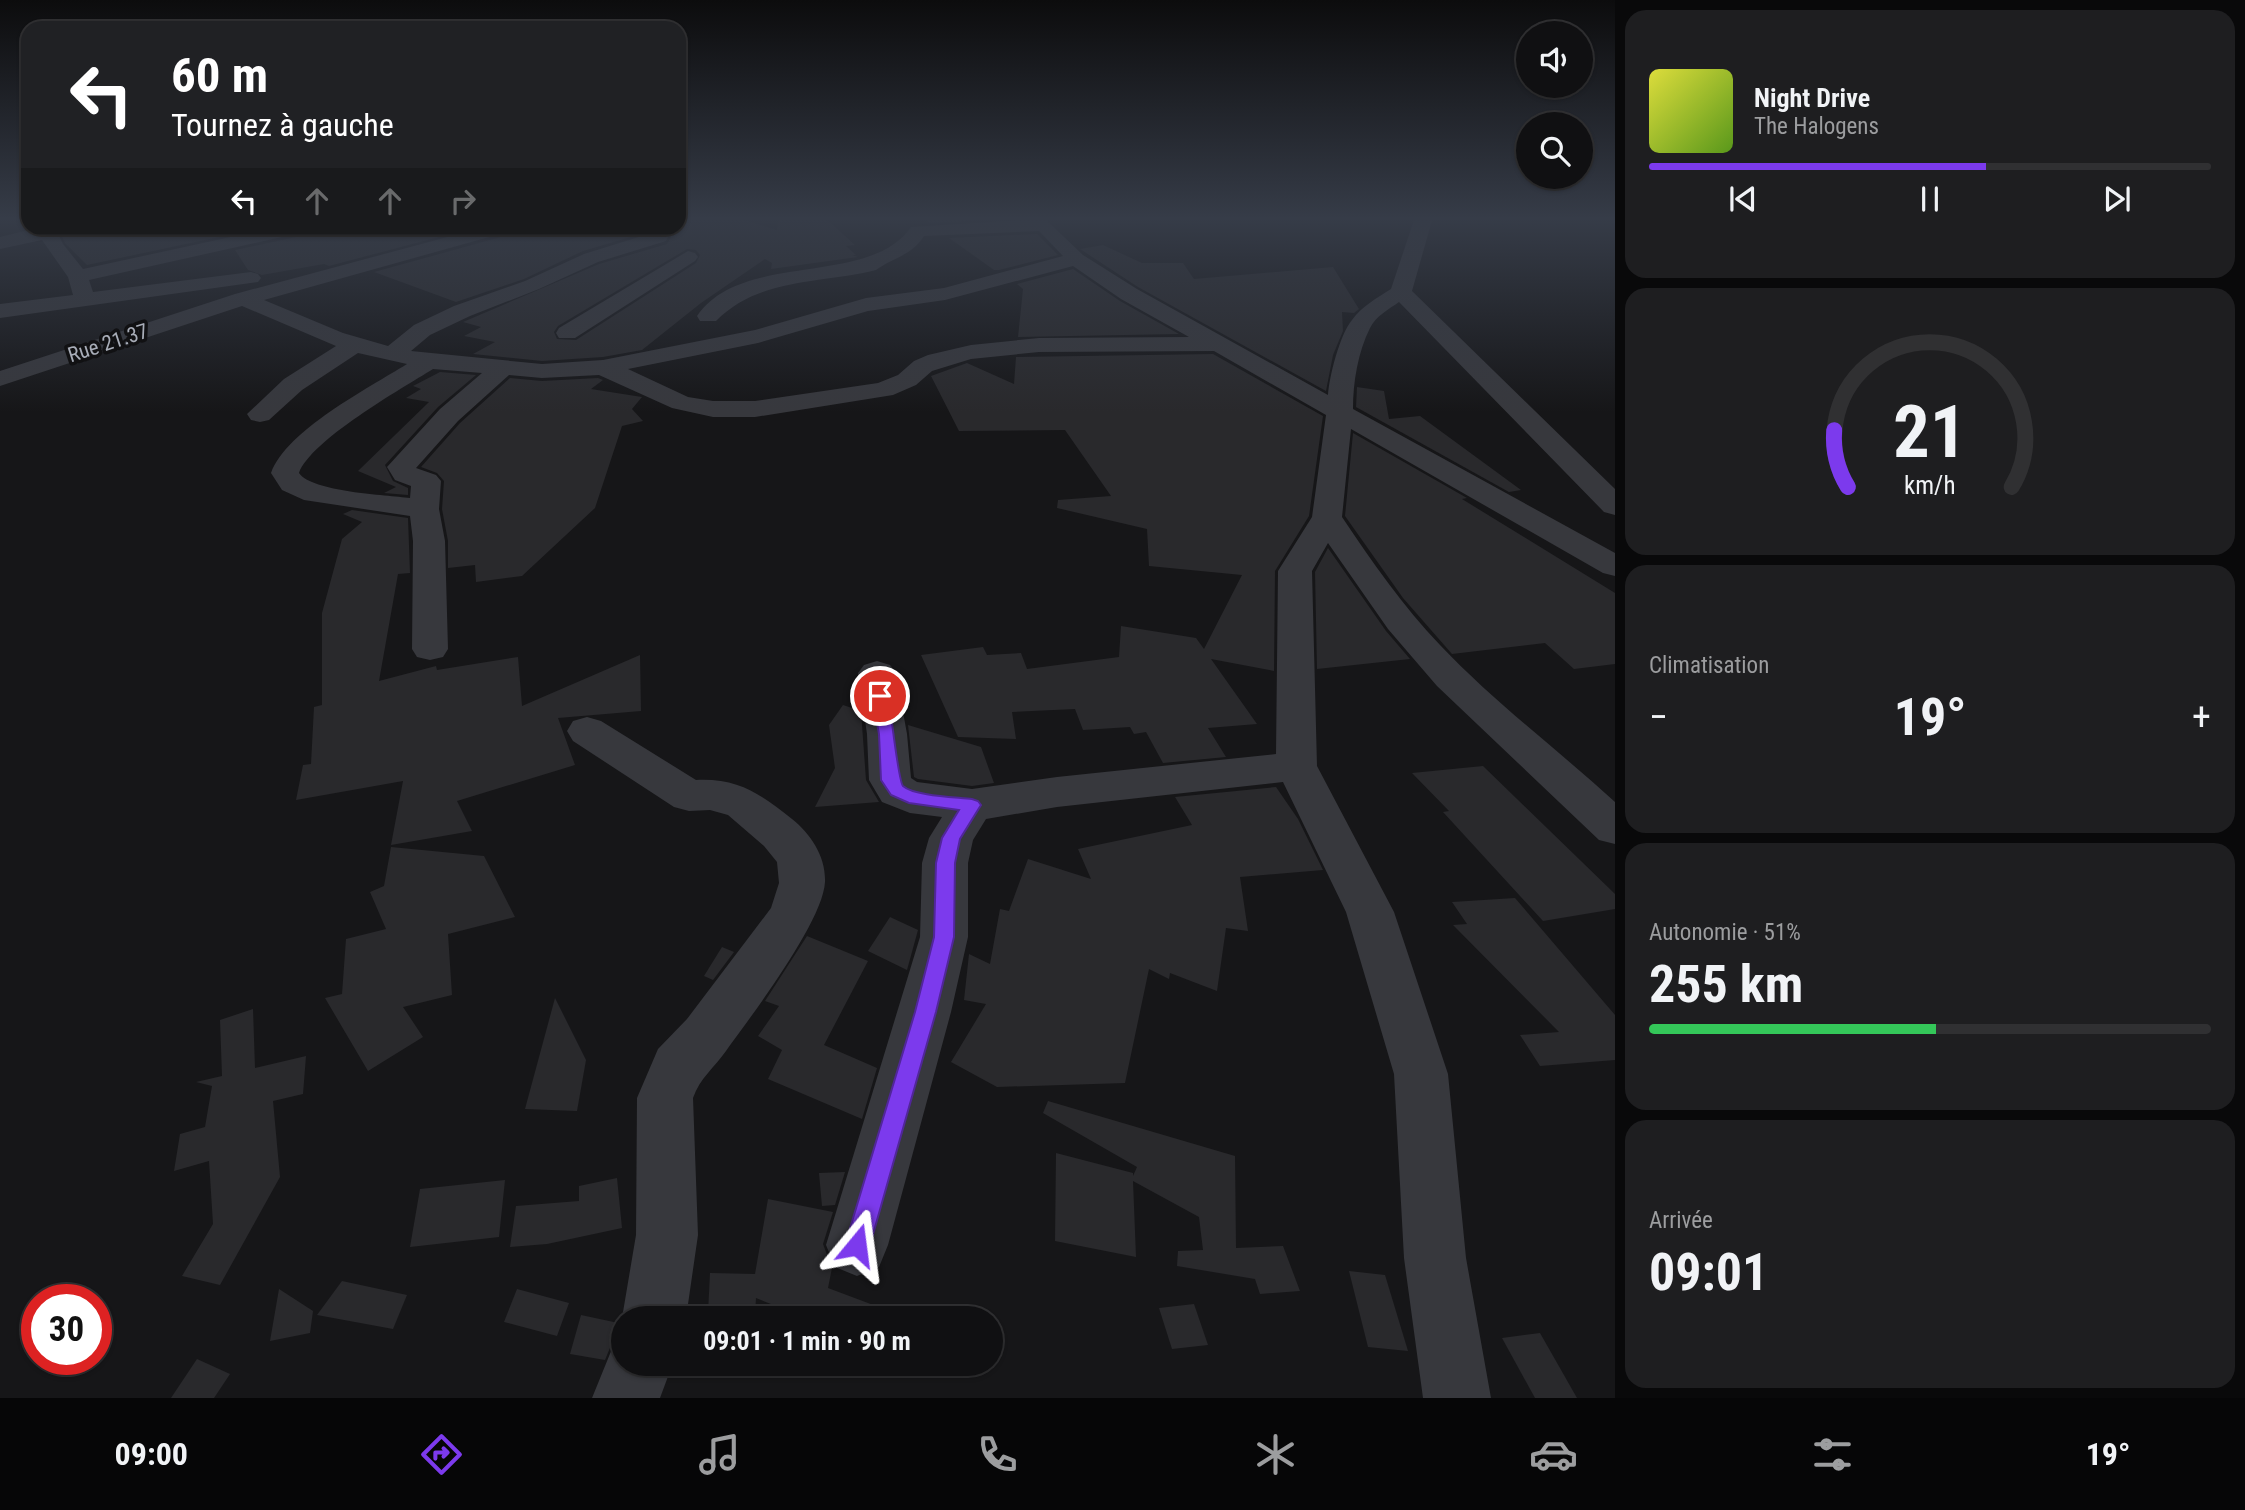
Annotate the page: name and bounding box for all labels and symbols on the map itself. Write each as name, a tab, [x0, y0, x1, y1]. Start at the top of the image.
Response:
street label: Rue 21.37	[65, 319, 151, 367]
pin	[850, 666, 910, 726]
position arrow	[820, 1208, 894, 1282]
speed limit sign: 30	[21, 1284, 112, 1375]

